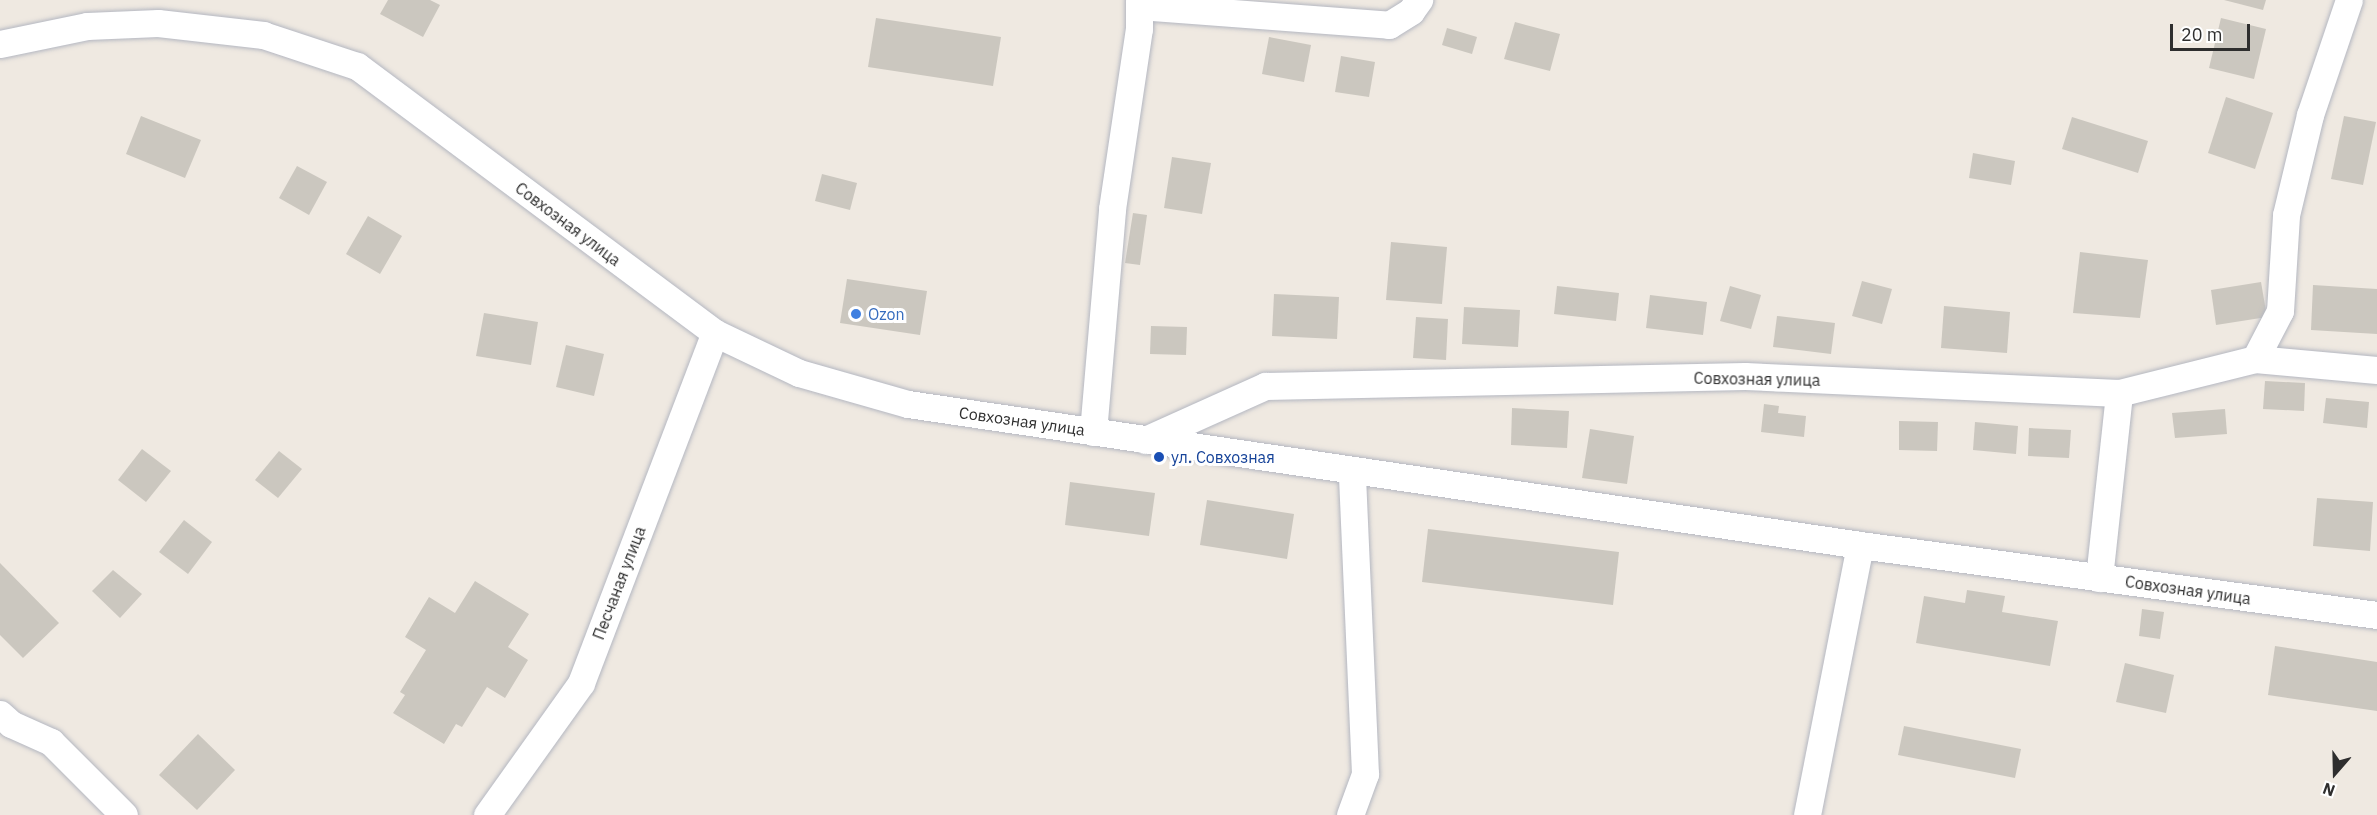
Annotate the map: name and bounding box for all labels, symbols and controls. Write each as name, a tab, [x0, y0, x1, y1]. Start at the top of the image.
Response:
scale bar	[2173, 12, 2252, 50]
text: 20 m	[2181, 23, 2223, 46]
street label: Совхозная улица	[512, 178, 624, 270]
place label: Ozon	[868, 304, 905, 324]
marker: Ozon	[849, 307, 863, 321]
street label: Совхозная улица	[1693, 368, 1821, 390]
street label: Совхозная улица	[958, 403, 1086, 439]
place label: ул. Совхозная	[1171, 447, 1275, 467]
marker: ул. Совхозная	[1152, 450, 1166, 464]
street label: Песчаная улица	[589, 524, 649, 642]
street label: Совхозная улица	[2124, 572, 2252, 608]
north arrow	[2305, 743, 2365, 803]
text: N	[2320, 779, 2338, 801]

